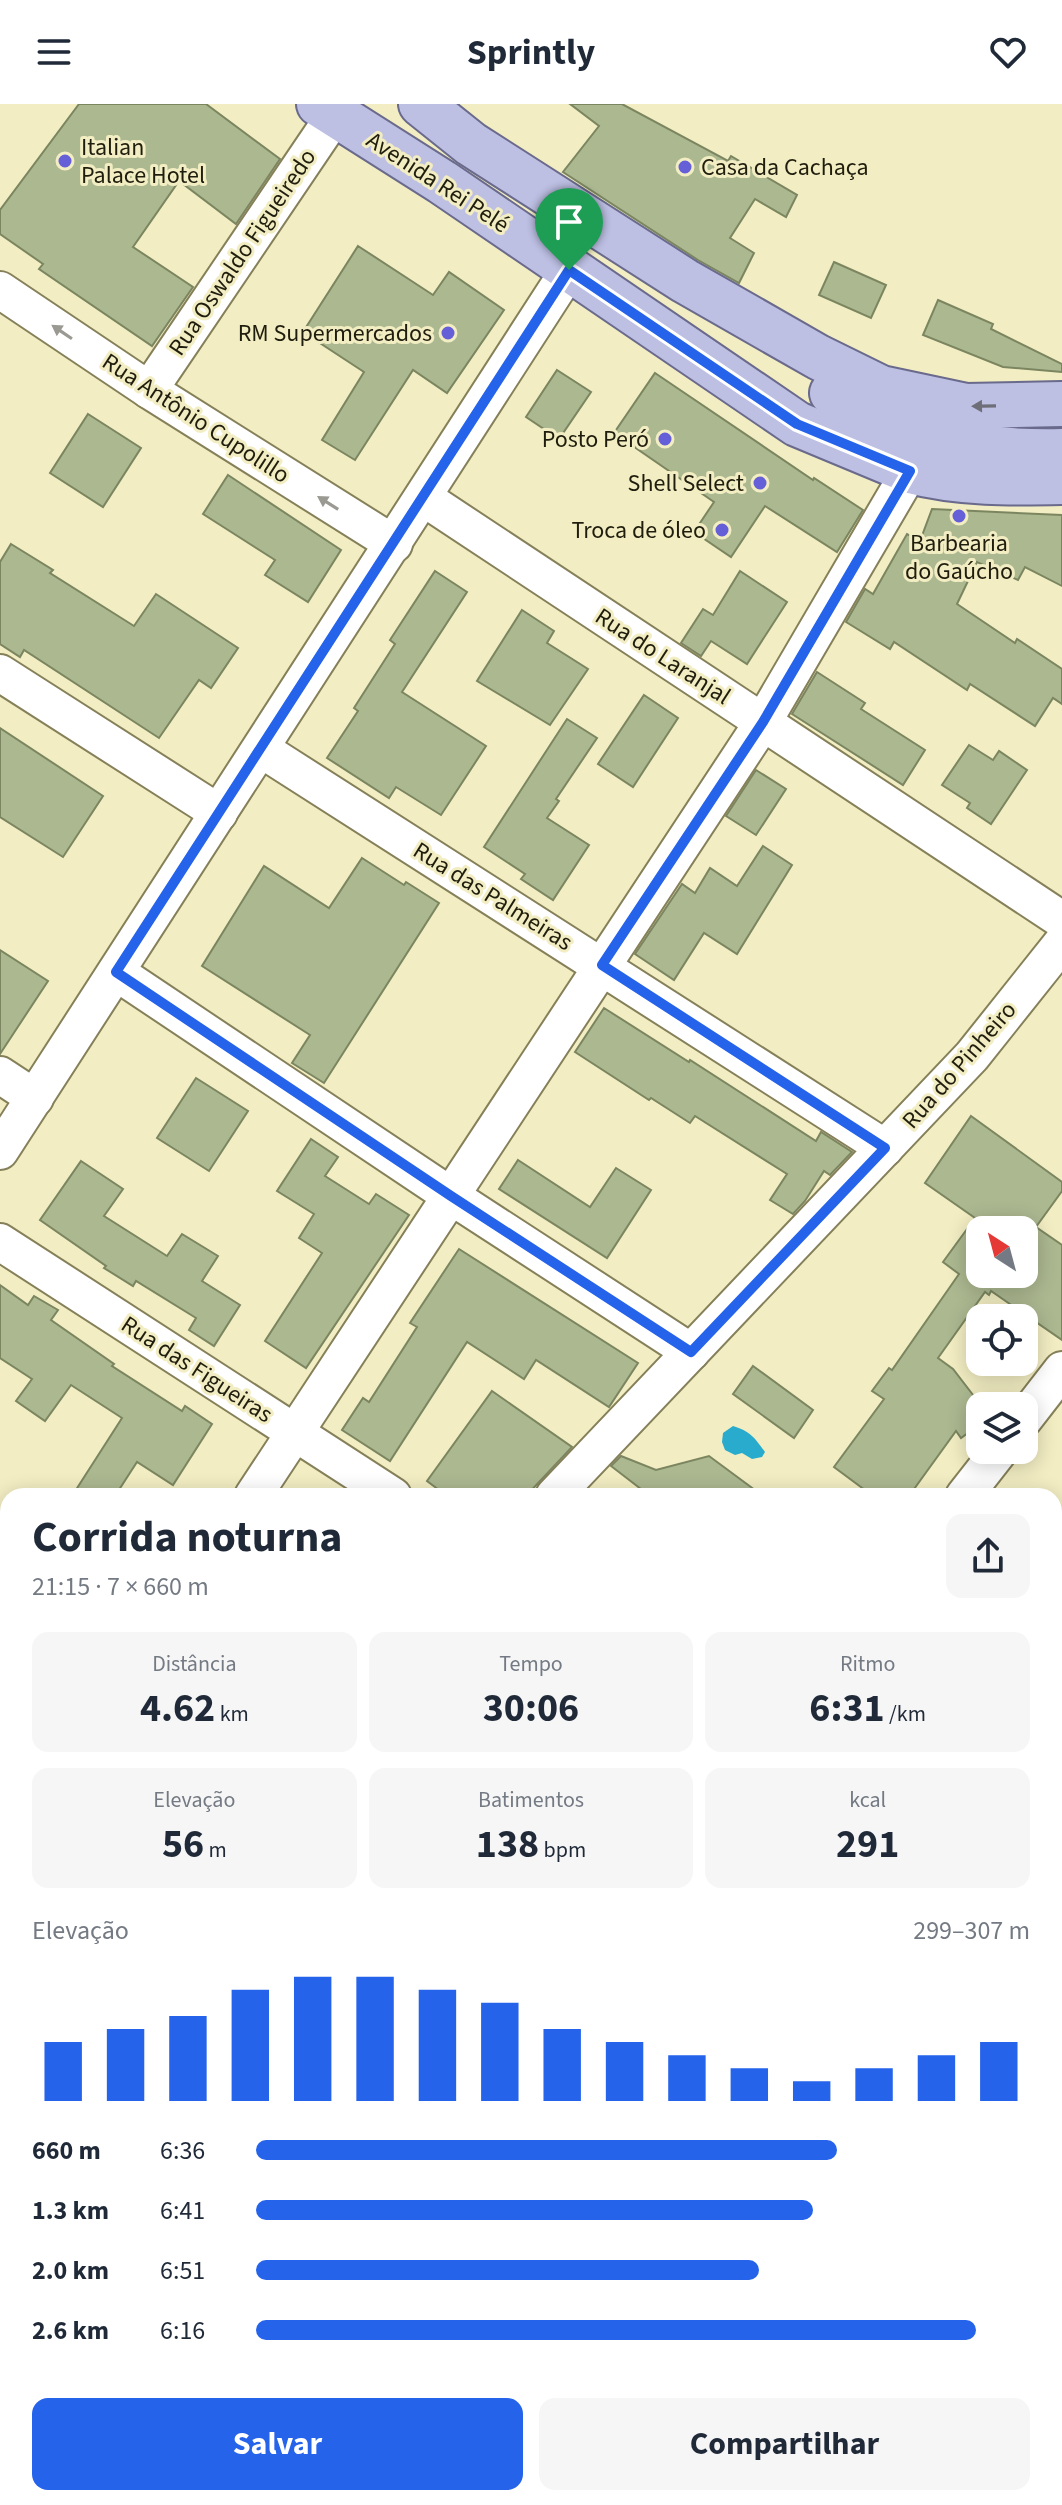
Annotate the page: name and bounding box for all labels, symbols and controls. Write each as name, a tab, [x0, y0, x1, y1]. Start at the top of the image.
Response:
text: Sprintly	[467, 27, 595, 78]
icon: menu	[32, 30, 76, 74]
icon: heart	[986, 30, 1030, 74]
street label: Avenida Rei Pelé	[359, 123, 516, 242]
place label: Italian Palace Hotel	[81, 130, 205, 193]
street label: Rua Oswaldo Figueiredo	[160, 142, 325, 363]
place label: Casa da Cachaça	[701, 150, 869, 185]
marker: Italian Palace Hotel	[56, 152, 74, 170]
marker: Casa da Cachaça	[676, 158, 694, 176]
pin	[535, 188, 603, 270]
icon: arrive	[547, 200, 591, 244]
place label: RM Supermercados	[238, 316, 432, 351]
marker: RM Supermercados	[439, 324, 457, 342]
one-way arrow	[51, 325, 73, 339]
street label: Rua Antônio Cupolillo	[95, 345, 296, 492]
one-way arrow	[971, 400, 996, 412]
place label: Posto Peró	[542, 422, 649, 457]
marker: Posto Peró	[656, 430, 674, 448]
place label: Shell Select	[628, 466, 744, 501]
marker: Shell Select	[751, 474, 769, 492]
one-way arrow	[317, 496, 339, 510]
marker: Barbearia do Gaúcho	[950, 507, 968, 525]
place label: Troca de óleo	[571, 513, 706, 548]
marker: Troca de óleo	[713, 521, 731, 539]
place label: Barbearia do Gaúcho	[905, 526, 1013, 589]
street label: Rua do Laranjal	[588, 599, 738, 713]
street label: Rua das Palmeiras	[406, 833, 579, 960]
street label: Rua do Pinheiro	[894, 994, 1025, 1137]
north arrow	[966, 1216, 1038, 1288]
map controls	[966, 1216, 1038, 1464]
button: locate	[966, 1304, 1038, 1376]
street label: Rua das Figueiras	[114, 1307, 279, 1432]
button: layers	[966, 1392, 1038, 1464]
text: Corrida noturna	[32, 1506, 343, 1569]
button: share	[946, 1514, 1030, 1598]
text: 21:15 · 7 × 660 m	[32, 1568, 209, 1605]
text: Distância	[152, 1648, 237, 1680]
text: Tempo	[499, 1648, 563, 1680]
text: Ritmo	[840, 1648, 895, 1680]
text: 4.62	[140, 1680, 215, 1737]
text: 30:06	[483, 1680, 579, 1737]
text: 6:31	[809, 1680, 885, 1737]
text: km	[215, 1698, 249, 1730]
text: /km	[885, 1698, 926, 1730]
text: Elevação	[153, 1784, 235, 1816]
text: Batimentos	[478, 1784, 584, 1816]
text: kcal	[849, 1784, 886, 1816]
text: 56	[162, 1816, 204, 1873]
text: 138	[476, 1816, 539, 1873]
text: 291	[836, 1816, 899, 1873]
text: m	[204, 1834, 227, 1866]
text: bpm	[539, 1834, 586, 1866]
text: Elevação	[32, 1912, 129, 1949]
text: 299–307 m	[913, 1912, 1030, 1949]
text: 660 m	[32, 2132, 101, 2169]
text: 6:36	[160, 2132, 205, 2169]
text: 1.3 km	[32, 2192, 109, 2229]
text: 6:41	[160, 2192, 205, 2229]
text: 2.0 km	[32, 2252, 109, 2289]
text: 6:51	[160, 2252, 205, 2289]
text: 2.6 km	[32, 2312, 109, 2349]
text: 6:16	[160, 2312, 205, 2349]
button: Salvar	[32, 2398, 523, 2490]
button: Compartilhar	[539, 2398, 1030, 2490]

